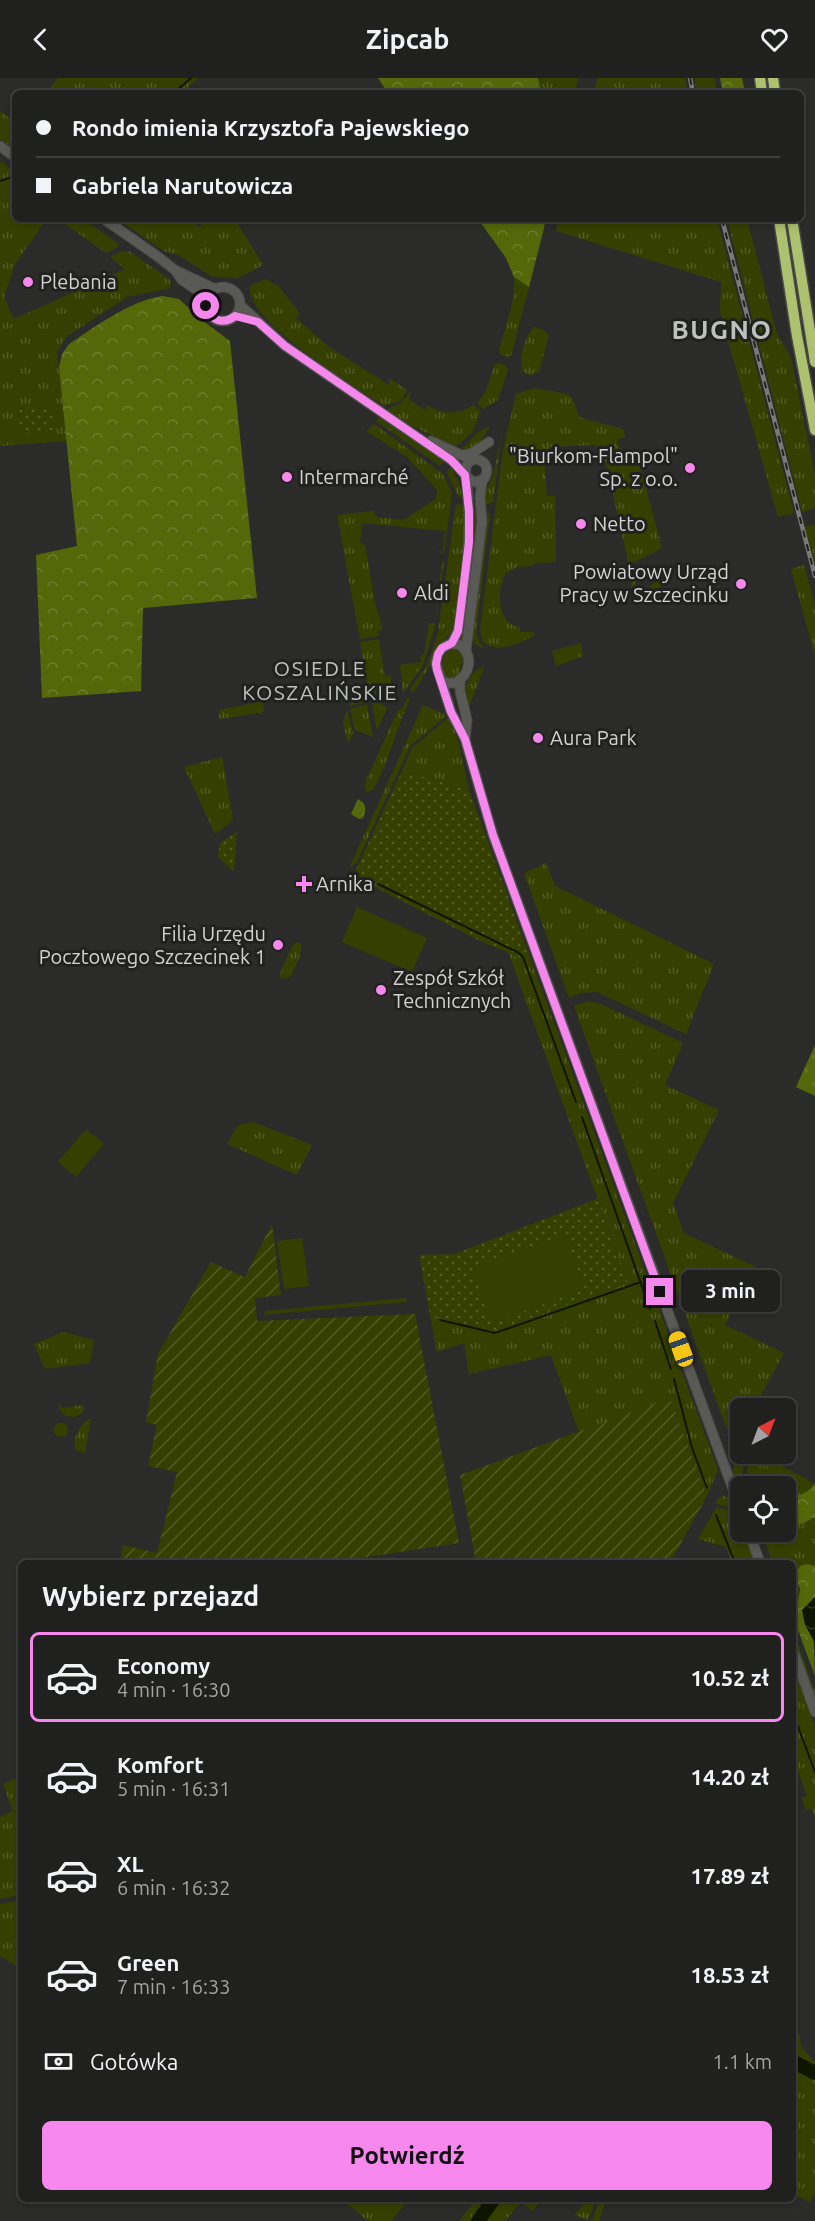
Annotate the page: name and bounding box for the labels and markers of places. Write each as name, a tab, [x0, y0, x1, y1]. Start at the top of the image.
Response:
place label: Plebania	[40, 270, 117, 293]
marker: Plebania	[21, 275, 35, 289]
place label: "Biurkom-Flampol" Sp. z o.o.	[509, 444, 678, 490]
marker: "Biurkom-Flampol" Sp. z o.o.	[683, 461, 697, 475]
place label: Intermarché	[299, 465, 409, 488]
marker: Intermarché	[280, 470, 294, 484]
place label: Netto	[593, 512, 646, 535]
marker: Netto	[574, 517, 588, 531]
place label: Powiatowy Urząd Pracy w Szczecinku	[559, 560, 729, 606]
marker: Powiatowy Urząd Pracy w Szczecinku	[734, 577, 748, 591]
place label: Aldi	[414, 581, 449, 604]
marker: Aldi	[395, 586, 409, 600]
place label: Aura Park	[550, 726, 637, 749]
marker: Aura Park	[531, 731, 545, 745]
place label: Arnika	[316, 872, 373, 895]
marker: Arnika	[297, 877, 311, 891]
place label: Filia Urzędu Pocztowego Szczecinek 1	[39, 922, 266, 968]
marker: Filia Urzędu Pocztowego Szczecinek 1	[271, 938, 285, 952]
place label: Zespół Szkół Technicznych	[393, 966, 511, 1012]
marker: Zespół Szkół Technicznych	[374, 983, 388, 997]

